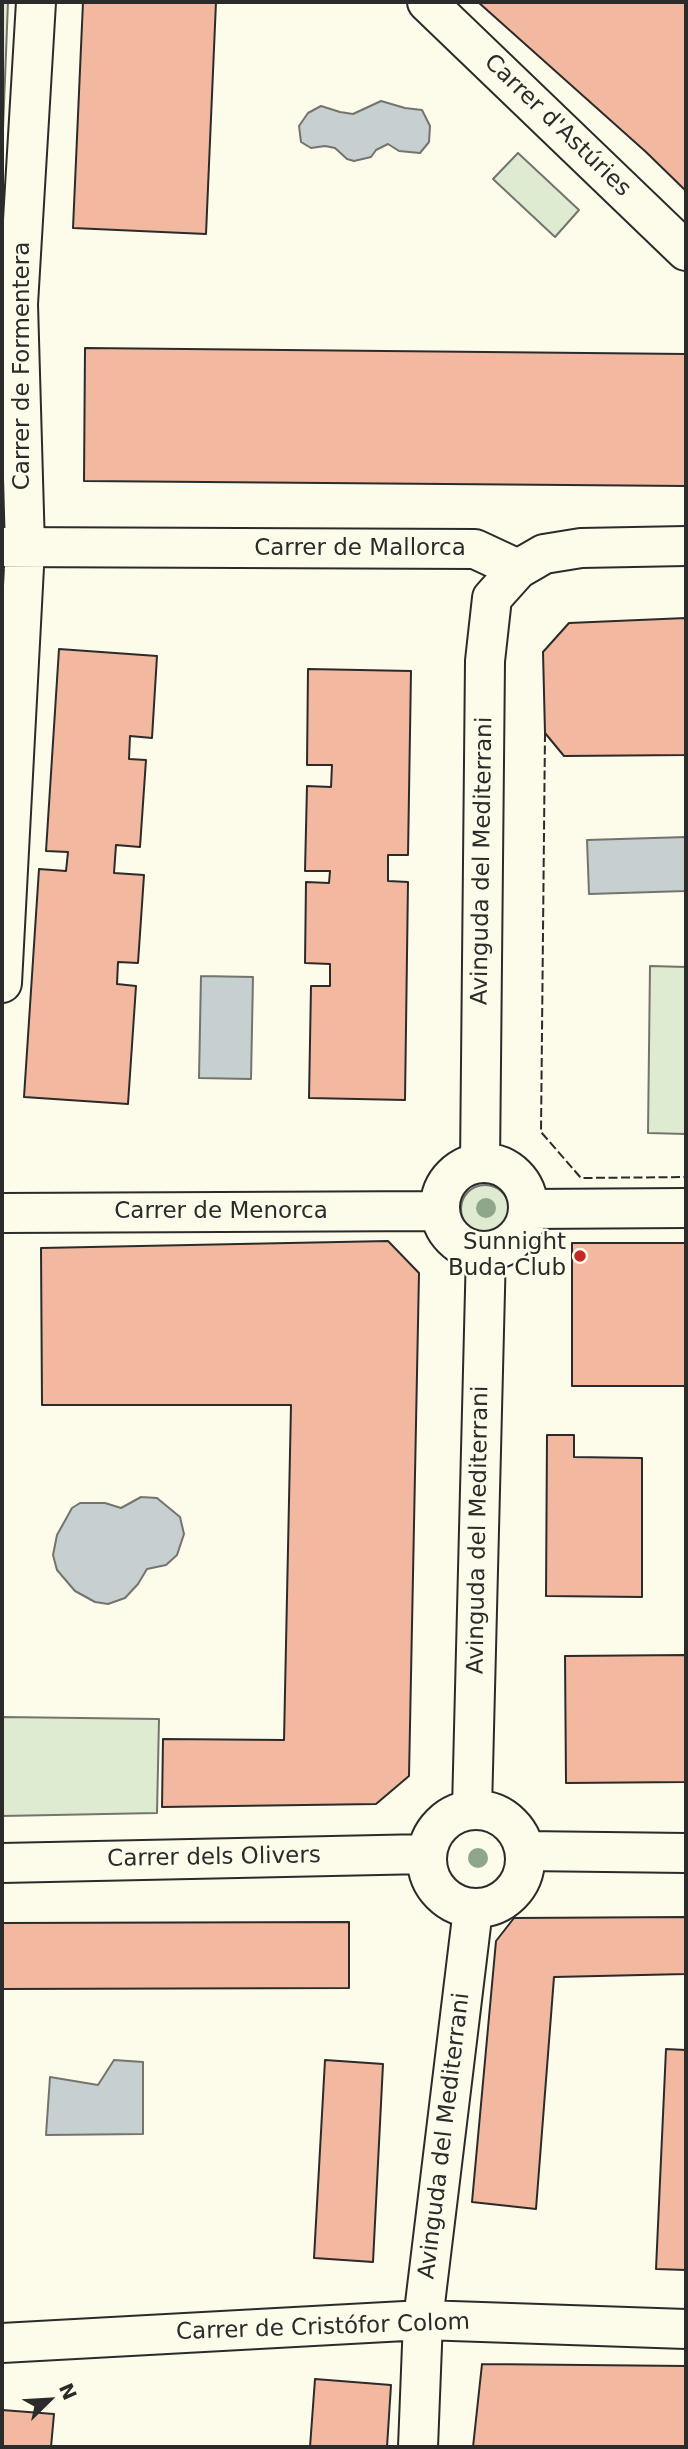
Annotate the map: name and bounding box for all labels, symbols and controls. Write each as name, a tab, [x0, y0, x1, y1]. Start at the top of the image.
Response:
street label: Carrer d'Astúries	[478, 49, 636, 203]
street label: Carrer de Formentera	[9, 242, 37, 490]
street label: Carrer de Mallorca	[254, 535, 466, 563]
street label: Avinguda del Mediterrani	[467, 717, 499, 1005]
street label: Carrer de Menorca	[114, 1198, 328, 1226]
place label: Sunnight Buda Club	[448, 1229, 566, 1283]
marker: Sunnight Buda Club	[572, 1248, 588, 1264]
street label: Avinguda del Mediterrani	[463, 1386, 495, 1674]
street label: Carrer dels Olivers	[107, 1842, 321, 1874]
street label: Avinguda del Mediterrani	[414, 1991, 476, 2281]
street label: Carrer de Cristófor Colom	[176, 2309, 470, 2347]
north arrow	[14, 2365, 84, 2435]
text: N	[55, 2380, 81, 2403]

